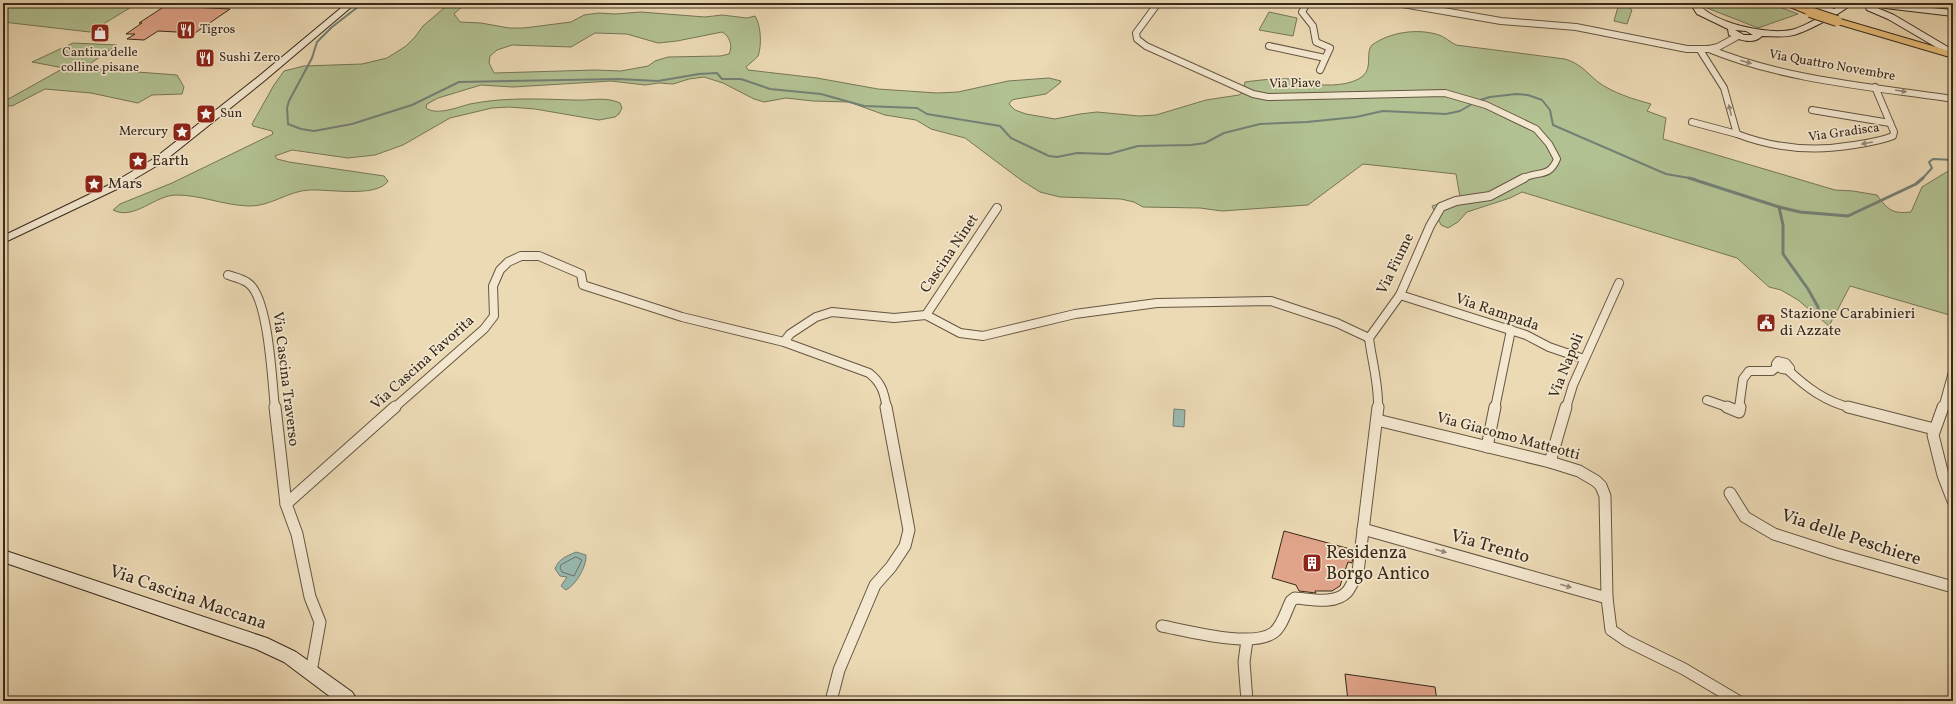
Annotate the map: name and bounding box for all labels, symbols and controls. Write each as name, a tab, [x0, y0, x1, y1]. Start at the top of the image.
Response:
restaurant icon: Tigros	[175, 19, 197, 41]
place label: Tigros	[200, 21, 236, 39]
shop icon: Cantina delle colline pisane	[89, 22, 111, 44]
place label: Cantina delle colline pisane	[61, 44, 139, 77]
street label: Via Quattro Novembre	[1767, 46, 1897, 86]
restaurant icon: Sushi Zero	[194, 47, 216, 69]
place label: Sushi Zero	[219, 49, 280, 67]
one-way arrow	[1740, 59, 1752, 65]
street label: Via Piave	[1269, 75, 1321, 93]
one-way arrow	[1895, 88, 1907, 94]
place icon: Sun	[195, 103, 217, 125]
one-way arrow	[1727, 103, 1733, 116]
place label: Sun	[220, 105, 243, 123]
street label: Via Gradisca	[1807, 119, 1881, 147]
place icon: Mercury	[171, 121, 193, 143]
place label: Mercury	[119, 123, 168, 141]
one-way arrow	[1861, 140, 1873, 146]
place icon: Earth	[127, 150, 149, 172]
place label: Earth	[152, 151, 189, 172]
place icon: Mars	[83, 173, 105, 195]
place label: Mars	[108, 174, 142, 195]
street label: Cascina Ninet	[916, 210, 984, 298]
street label: Via Fiume	[1372, 230, 1420, 298]
street label: Via Rampada	[1452, 289, 1542, 337]
place label: Stazione Carabinieri di Azzate	[1780, 304, 1915, 342]
street label: Via Cascina Traverso	[266, 310, 304, 448]
street label: Via Cascina Favorita	[367, 311, 479, 415]
public building icon: Stazione Carabinieri di Azzate	[1755, 312, 1777, 334]
street label: Via Napoli	[1544, 330, 1590, 402]
street label: Via Giacomo Matteotti	[1434, 408, 1582, 466]
street label: Via delle Peschiere	[1778, 504, 1924, 572]
street label: Via Trento	[1448, 524, 1532, 570]
place label: Residenza Borgo Antico	[1326, 541, 1429, 587]
one-way arrow	[1435, 548, 1447, 554]
building icon: Residenza Borgo Antico	[1301, 552, 1323, 574]
street label: Via Cascina Maccana	[106, 559, 270, 637]
one-way arrow	[1560, 583, 1572, 589]

